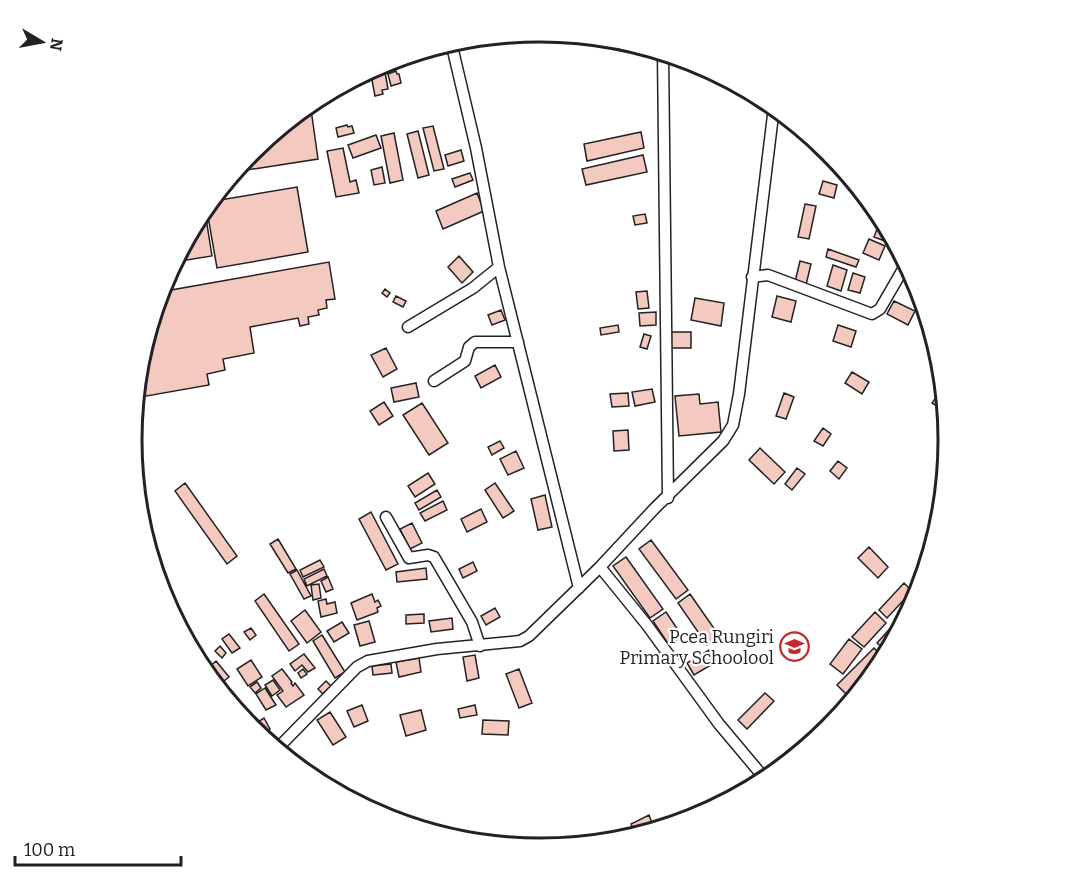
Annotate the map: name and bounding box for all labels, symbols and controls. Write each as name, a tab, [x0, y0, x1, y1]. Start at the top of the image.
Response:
north arrow	[12, 12, 72, 72]
text: N	[46, 37, 67, 52]
place label: Pcea Rungiri Primary Schoolool	[620, 626, 774, 669]
school or university icon: Pcea Rungiri Primary Schoolool	[779, 631, 811, 663]
scale bar	[15, 829, 182, 867]
text: 100 m	[24, 839, 75, 861]

